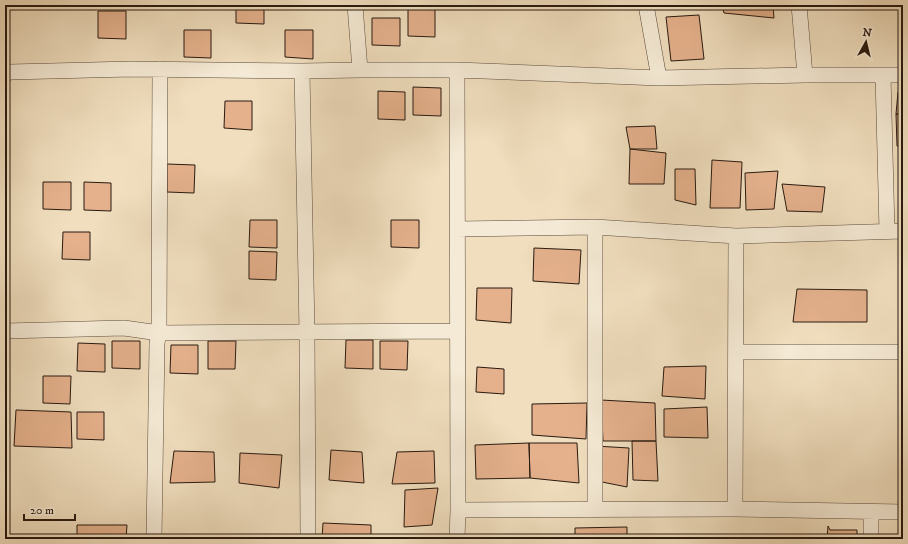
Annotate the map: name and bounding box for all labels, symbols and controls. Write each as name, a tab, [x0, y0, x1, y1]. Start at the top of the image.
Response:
north arrow	[846, 22, 886, 62]
text: N	[862, 26, 873, 41]
scale bar	[24, 496, 75, 522]
text: 20 m	[30, 503, 54, 518]

